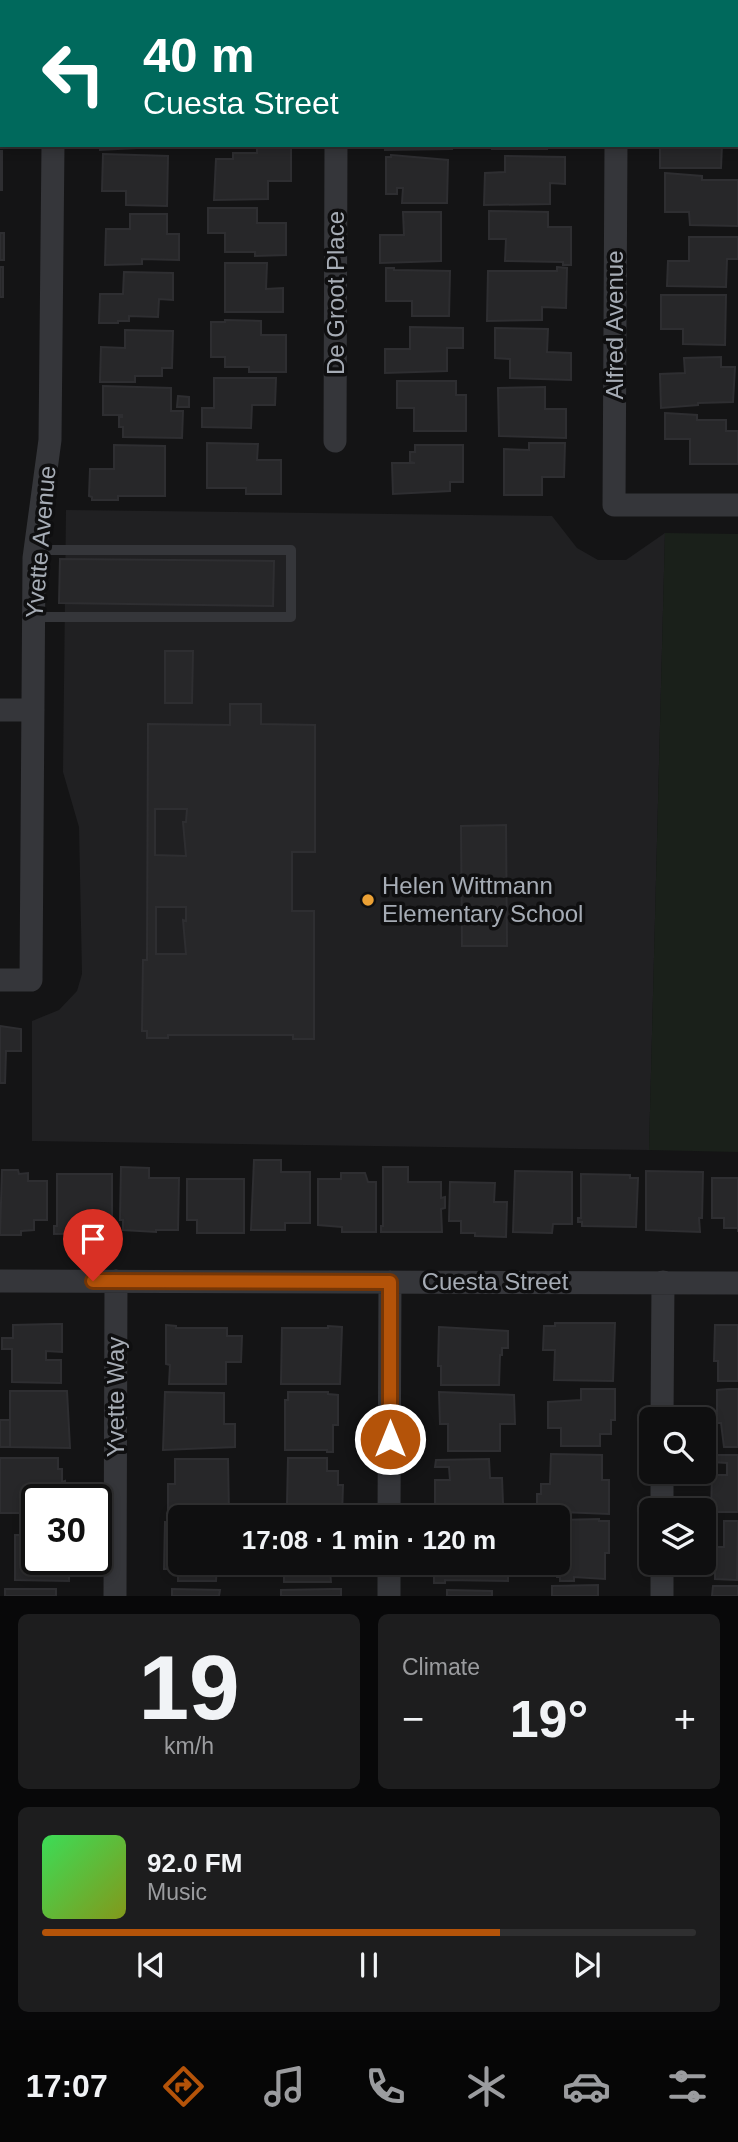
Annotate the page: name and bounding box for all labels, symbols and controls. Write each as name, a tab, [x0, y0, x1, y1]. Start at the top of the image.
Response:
icon: left	[28, 28, 119, 119]
text: 40 m	[143, 28, 255, 82]
text: Cuesta Street	[143, 85, 339, 121]
street label: De Groot Place	[322, 211, 349, 375]
street label: Alfred Avenue	[601, 250, 628, 400]
street label: Yvette Avenue	[20, 465, 61, 619]
place label: Helen Wittmann Elementary School	[382, 872, 583, 927]
marker: Helen Wittmann Elementary School	[360, 892, 376, 908]
pin	[63, 1209, 123, 1281]
icon: arrive	[74, 1220, 112, 1258]
street label: Cuesta Street	[422, 1268, 569, 1295]
street label: Yvette Way	[102, 1337, 129, 1457]
position arrow	[353, 1402, 427, 1476]
map controls	[639, 1407, 716, 1575]
button: search	[639, 1407, 716, 1484]
speed limit sign: 30	[21, 1484, 112, 1575]
button: layers	[639, 1498, 716, 1575]
text: 17:08 · 1 min · 120 m	[242, 1525, 496, 1555]
text: 19	[138, 1637, 240, 1738]
text: Climate	[402, 1654, 480, 1680]
text: 19°	[510, 1690, 588, 1748]
text: −	[402, 1698, 424, 1740]
text: +	[674, 1698, 696, 1740]
text: km/h	[164, 1733, 214, 1759]
text: 92.0 FM	[147, 1848, 242, 1878]
text: Music	[147, 1879, 207, 1905]
icon: previous	[132, 1946, 170, 1984]
icon: pause	[350, 1946, 388, 1984]
icon: next	[568, 1946, 606, 1984]
icon: directions	[159, 2062, 208, 2111]
icon: music	[260, 2062, 309, 2111]
icon: phone	[361, 2062, 410, 2111]
icon: climate	[462, 2062, 511, 2111]
icon: car	[562, 2062, 611, 2111]
icon: filters	[663, 2062, 712, 2111]
text: 17:07	[26, 2068, 108, 2104]

